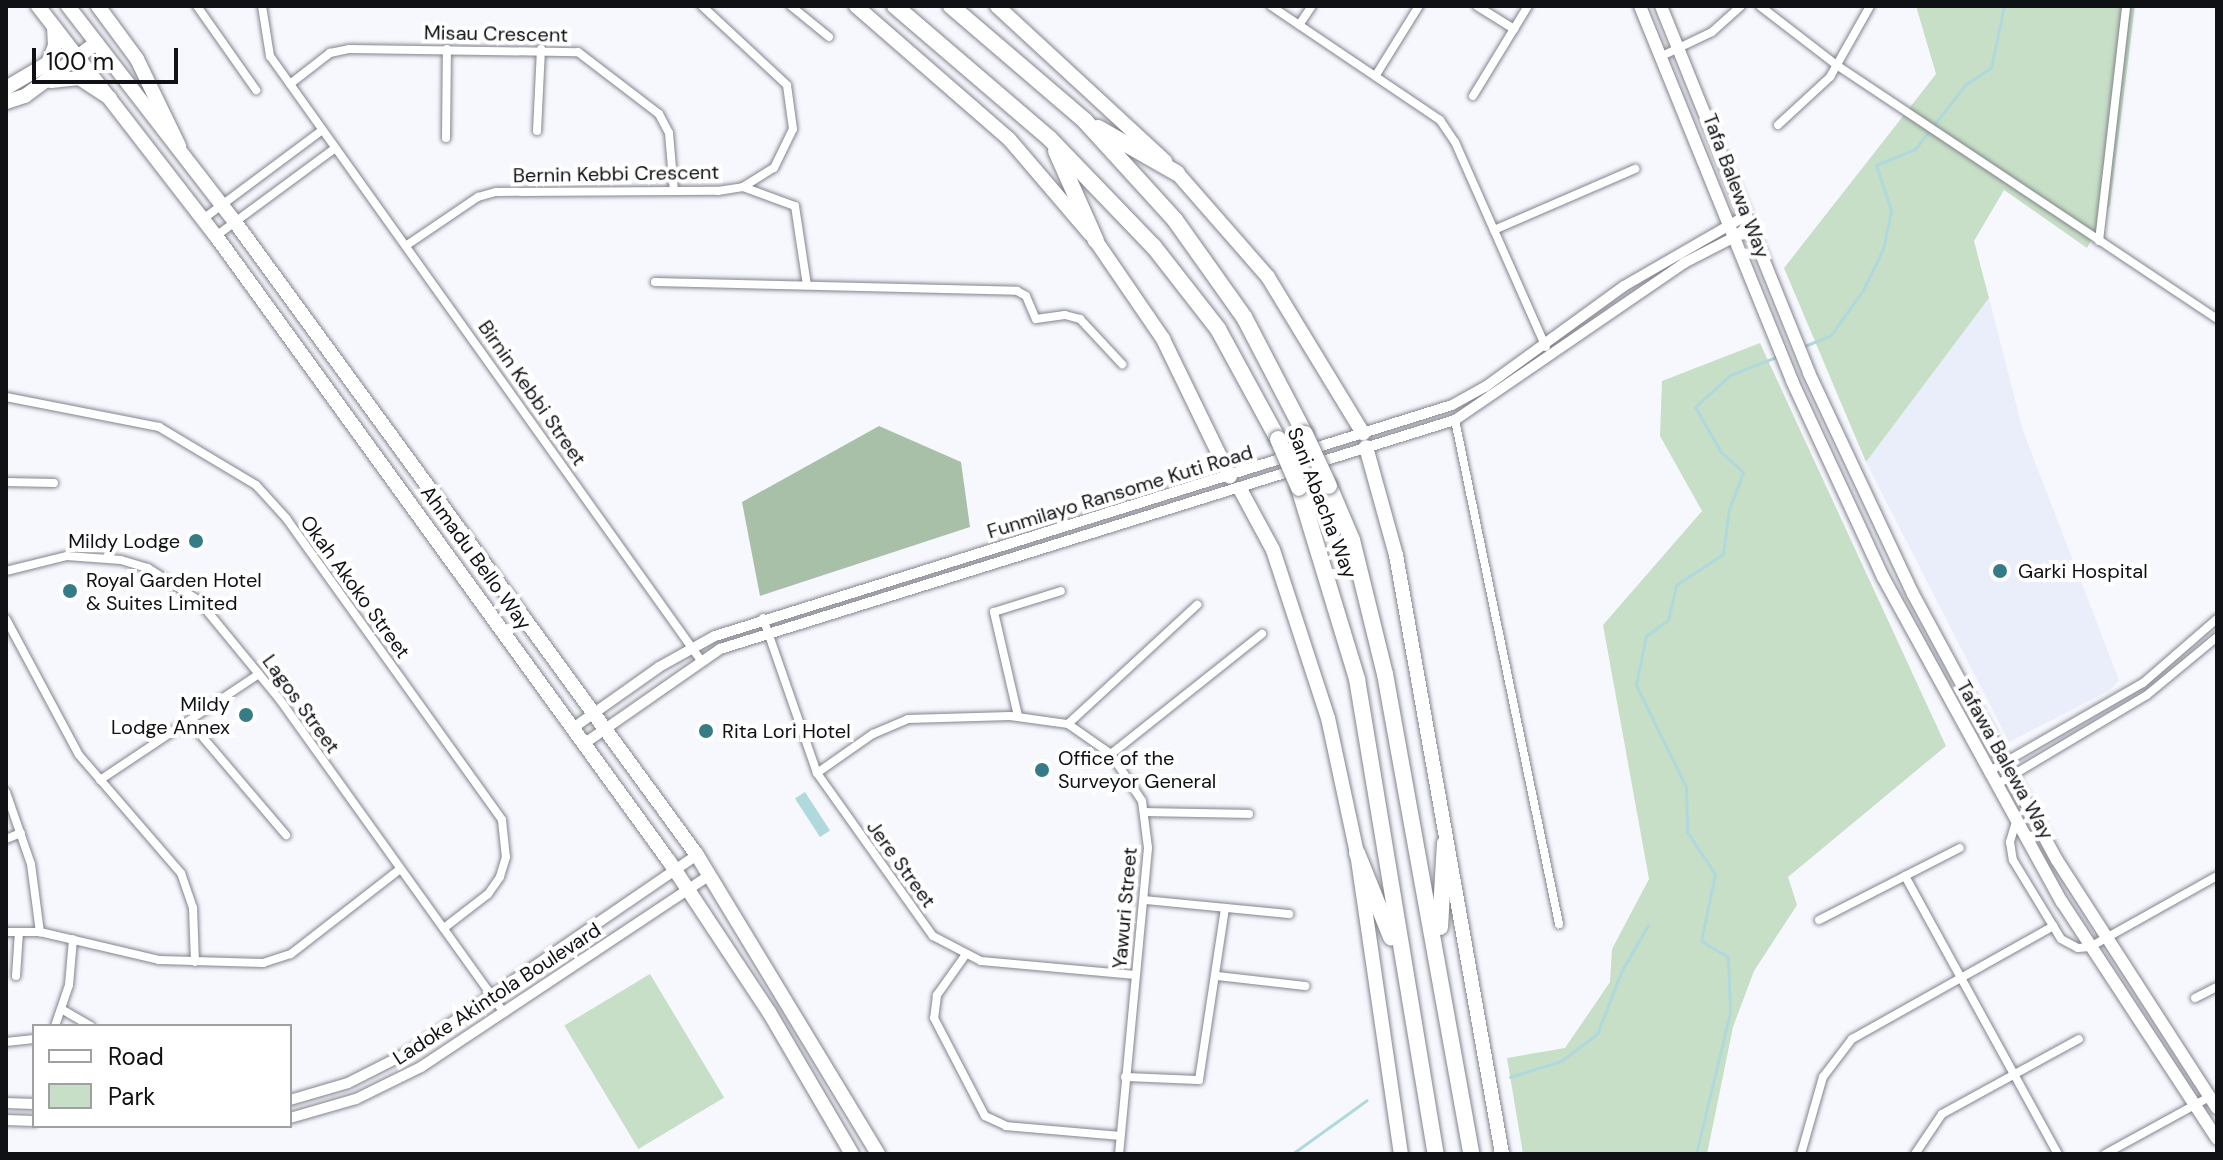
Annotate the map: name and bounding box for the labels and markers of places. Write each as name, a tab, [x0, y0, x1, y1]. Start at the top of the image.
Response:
place label: Mildy Lodge	[68, 529, 180, 553]
marker: Mildy Lodge	[187, 532, 205, 550]
place label: Garki Hospital	[2018, 559, 2148, 583]
marker: Garki Hospital	[1989, 560, 2011, 582]
place label: Royal Garden Hotel & Suites Limited	[86, 568, 262, 615]
marker: Royal Garden Hotel & Suites Limited	[61, 582, 79, 600]
place label: Mildy Lodge Annex	[111, 692, 230, 739]
marker: Mildy Lodge Annex	[237, 706, 255, 724]
place label: Rita Lori Hotel	[722, 719, 851, 743]
marker: Rita Lori Hotel	[697, 722, 715, 740]
place label: Office of the Surveyor General	[1058, 746, 1216, 793]
marker: Office of the Surveyor General	[1033, 761, 1051, 779]

